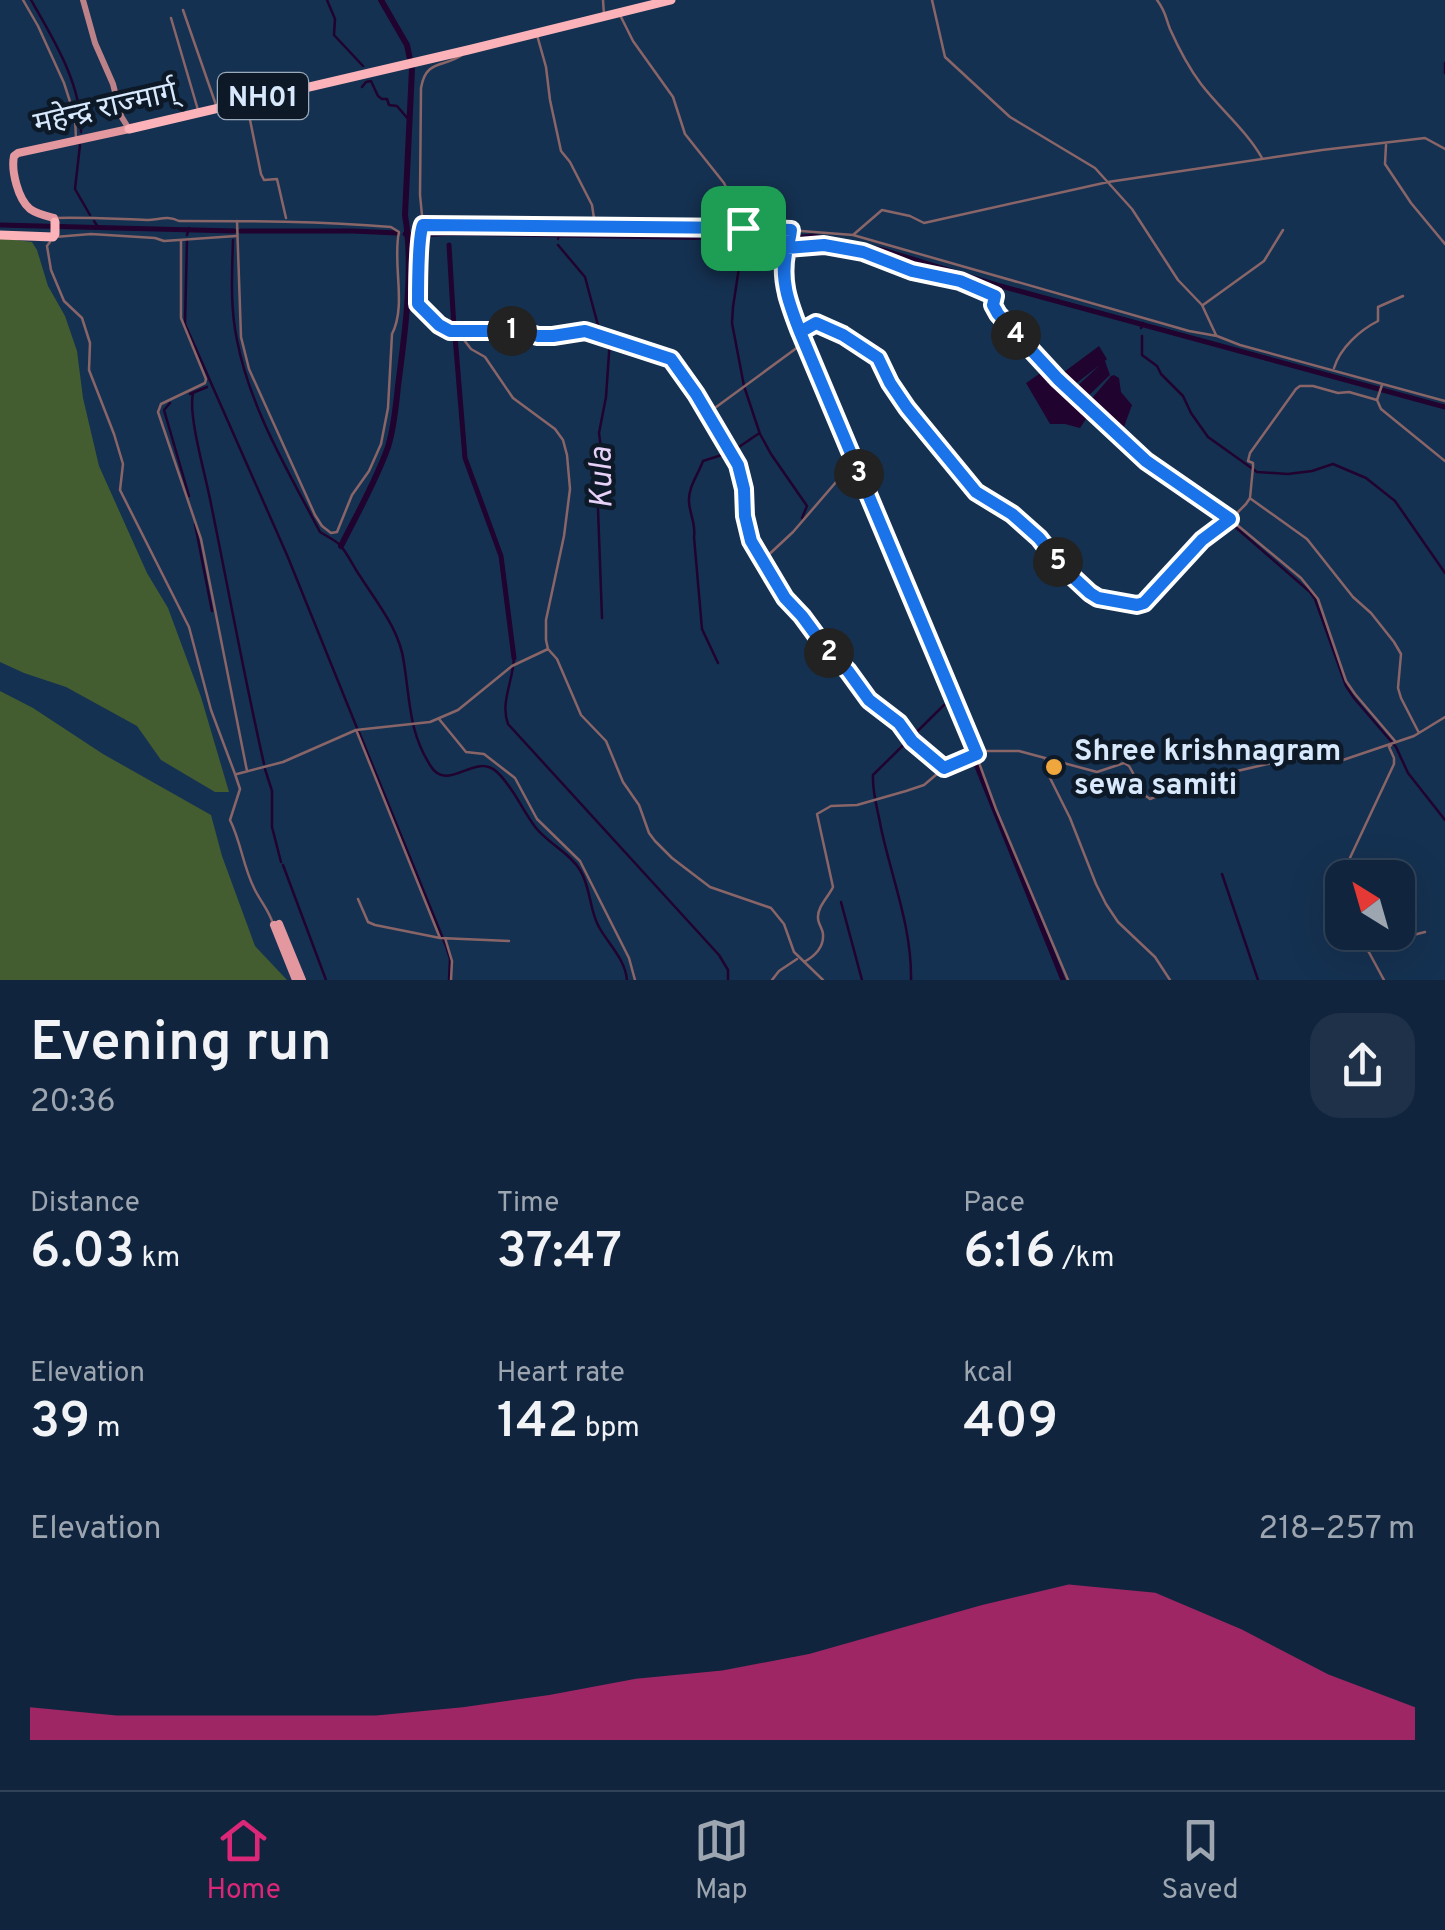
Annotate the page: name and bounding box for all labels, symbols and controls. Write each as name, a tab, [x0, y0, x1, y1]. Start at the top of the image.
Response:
street label: महेन्द्र राज्मार्ग्	[30, 72, 185, 144]
road number: NH01	[218, 73, 308, 119]
pin	[701, 186, 786, 271]
icon: arrive	[716, 201, 771, 256]
pin: 1	[487, 306, 537, 356]
pin: 4	[991, 310, 1041, 360]
text: 1	[506, 313, 518, 349]
text: 4	[1007, 317, 1025, 353]
water label: Kula	[582, 446, 624, 509]
pin: 3	[834, 449, 884, 499]
text: 3	[851, 456, 867, 492]
pin: 5	[1033, 537, 1083, 587]
text: 5	[1049, 544, 1067, 580]
pin: 2	[804, 628, 854, 678]
text: 2	[820, 635, 838, 671]
place label: Shree krishnagram sewa samiti	[1074, 734, 1341, 805]
marker: Shree krishnagram sewa samiti	[1043, 756, 1065, 778]
north arrow	[1325, 860, 1415, 950]
map controls	[1325, 860, 1415, 950]
text: Evening run	[30, 1010, 332, 1080]
button: share	[1310, 1013, 1415, 1118]
text: 20:36	[30, 1083, 116, 1123]
text: Distance	[30, 1186, 140, 1222]
text: Time	[497, 1186, 559, 1222]
text: Pace	[963, 1186, 1025, 1222]
text: 6.03	[30, 1222, 135, 1285]
text: 37:47	[497, 1222, 622, 1285]
text: 6:16	[963, 1222, 1056, 1285]
text: km	[135, 1241, 180, 1277]
text: /km	[1056, 1241, 1114, 1277]
text: Elevation	[30, 1356, 145, 1392]
text: Heart rate	[497, 1356, 625, 1392]
text: kcal	[963, 1356, 1013, 1392]
text: 39	[30, 1392, 90, 1455]
text: 142	[497, 1392, 578, 1455]
text: 409	[963, 1392, 1058, 1455]
text: m	[90, 1411, 120, 1447]
text: bpm	[578, 1411, 640, 1447]
text: Elevation	[30, 1510, 162, 1550]
text: 218–257 m	[1259, 1510, 1415, 1550]
tab: Home	[206, 1813, 281, 1909]
tab: Map	[694, 1813, 749, 1909]
tab: Saved	[1162, 1813, 1239, 1909]

